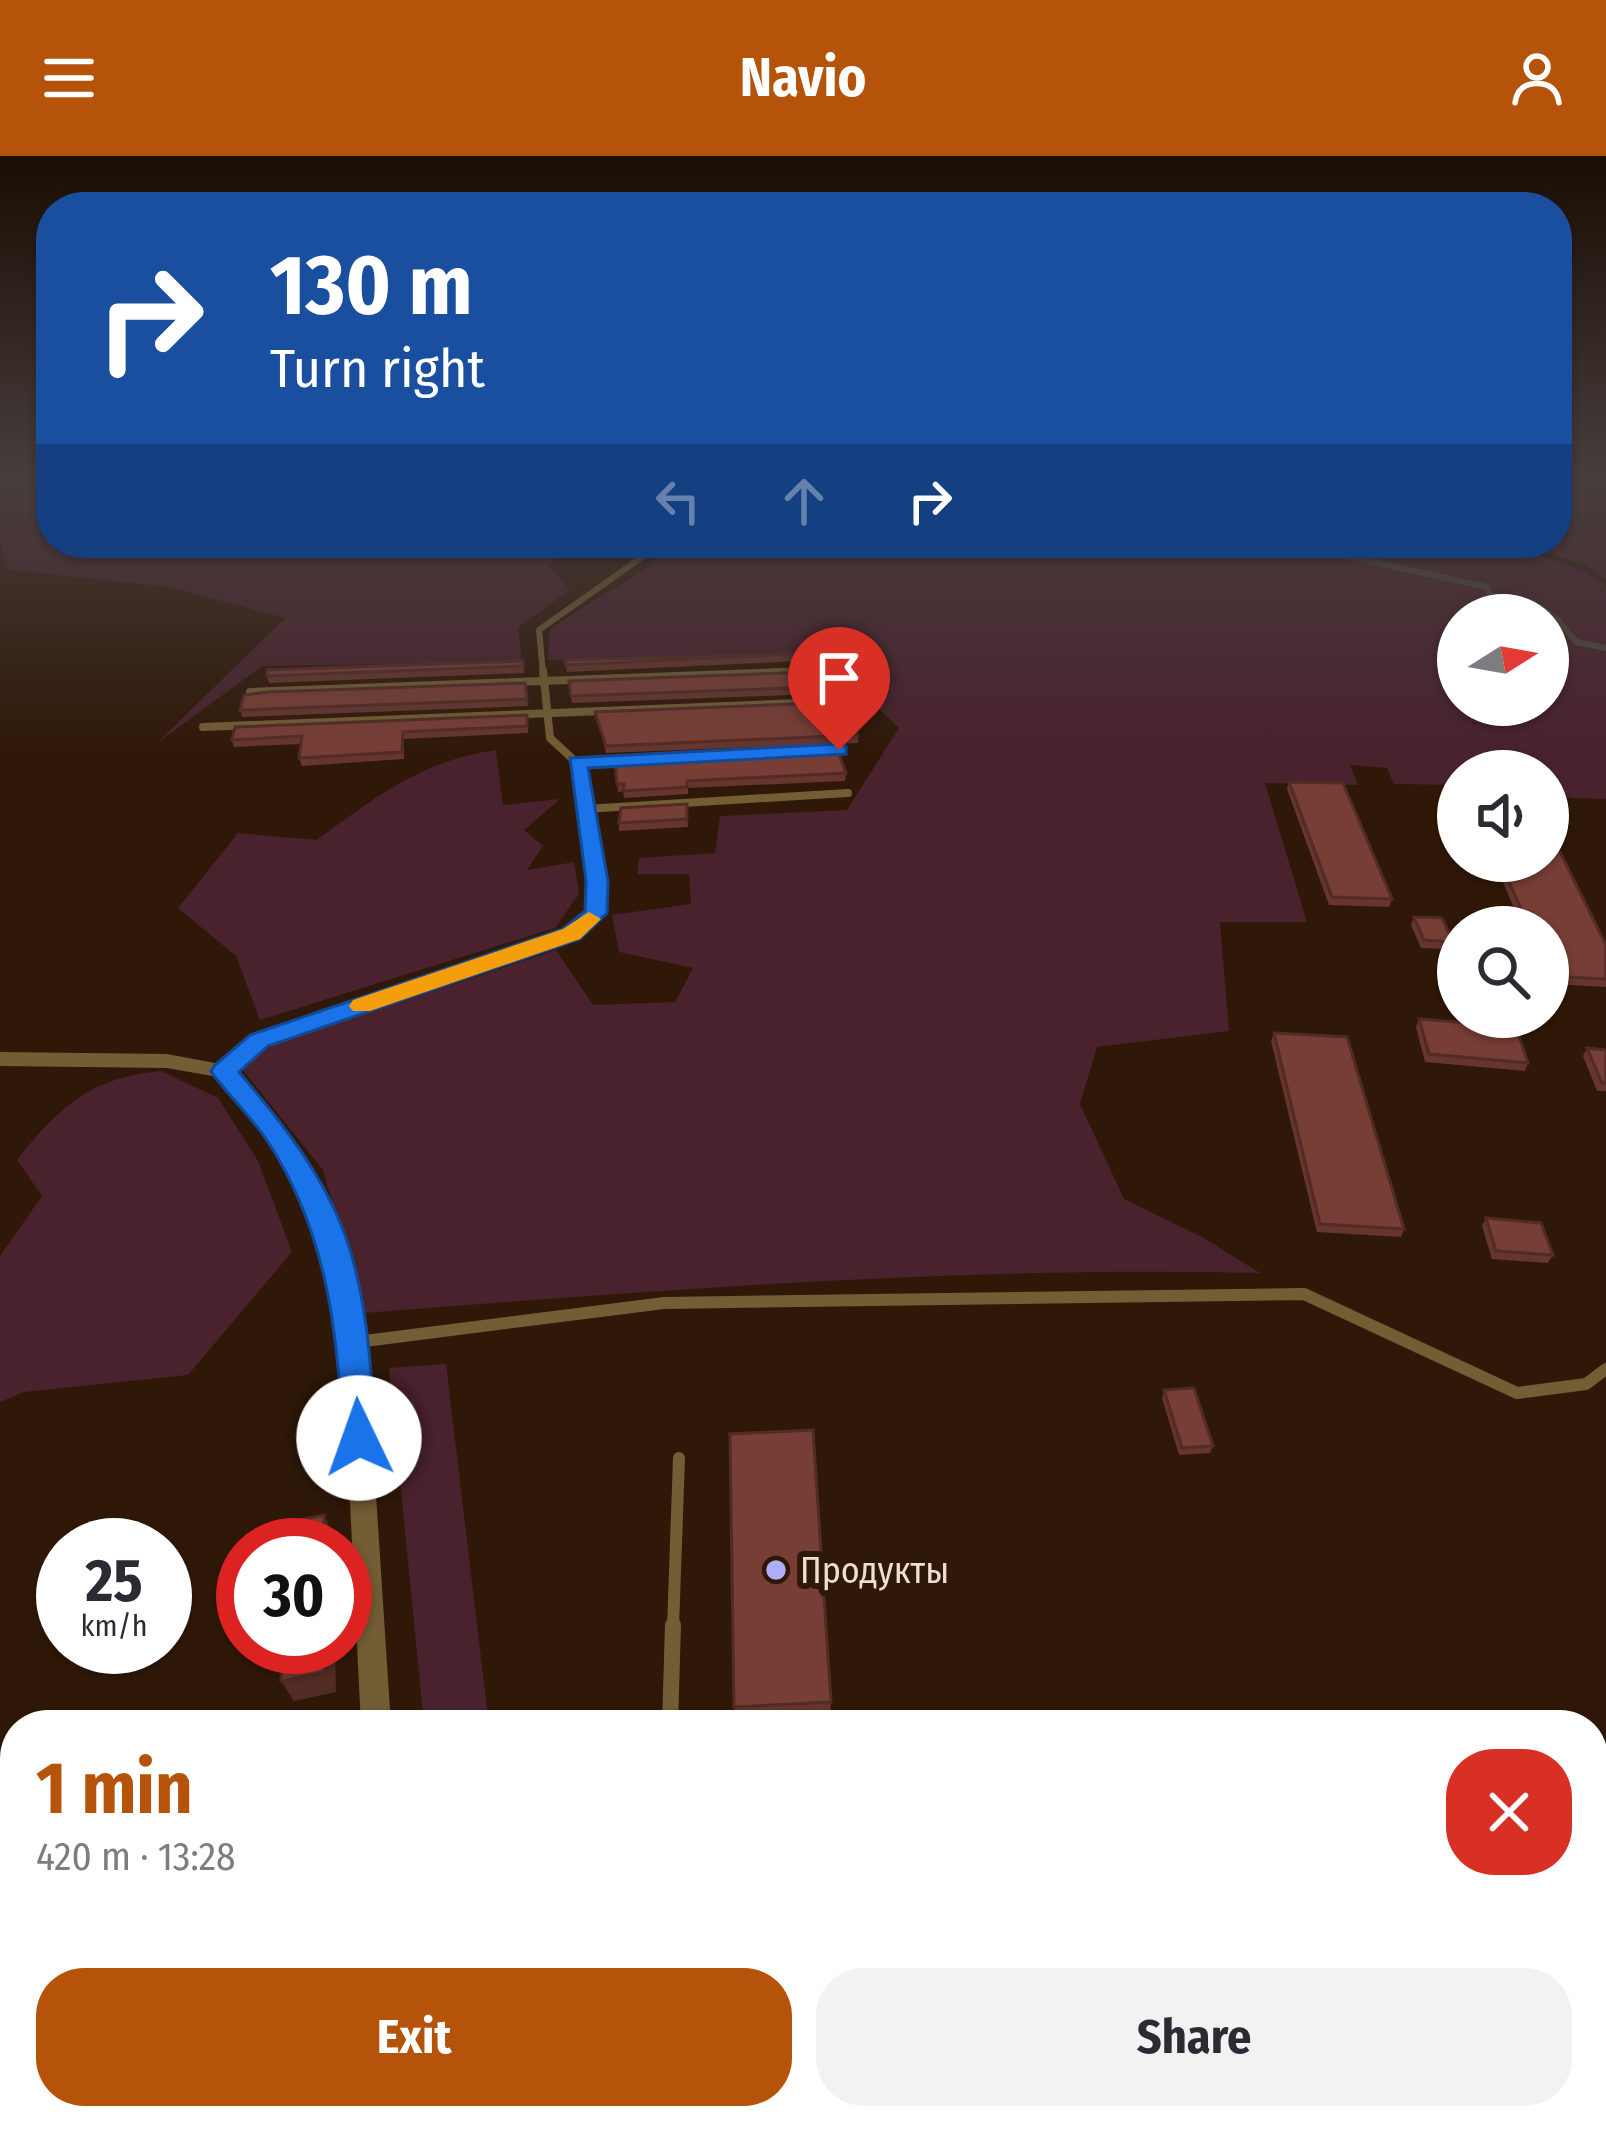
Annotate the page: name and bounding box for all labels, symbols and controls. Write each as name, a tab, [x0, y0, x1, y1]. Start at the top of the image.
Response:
icon: menu	[36, 45, 102, 111]
icon: person	[1504, 45, 1570, 111]
text: Navio	[740, 46, 866, 110]
text: 130 m	[270, 235, 473, 336]
icon: right	[72, 240, 228, 396]
text: Turn right	[270, 337, 485, 401]
icon: left	[645, 468, 711, 534]
icon: ahead	[771, 468, 837, 534]
icon: right	[897, 468, 963, 534]
north arrow	[1437, 594, 1569, 726]
map controls	[1437, 594, 1569, 1038]
pin	[788, 627, 890, 750]
icon: arrive	[806, 645, 872, 711]
button: sound	[1437, 750, 1569, 882]
button: search	[1437, 906, 1569, 1038]
position arrow	[296, 1375, 422, 1501]
speed limit sign: 30	[216, 1518, 372, 1674]
text: 25	[85, 1545, 143, 1617]
place label: Продукты	[800, 1549, 949, 1593]
marker: Продукты	[763, 1557, 789, 1583]
text: km/h	[81, 1608, 147, 1644]
text: 1 min	[36, 1746, 193, 1832]
button: close	[1446, 1749, 1572, 1875]
text: 420 m · 13:28	[36, 1834, 235, 1880]
button: Exit	[36, 1968, 792, 2106]
button: Share	[816, 1968, 1572, 2106]

